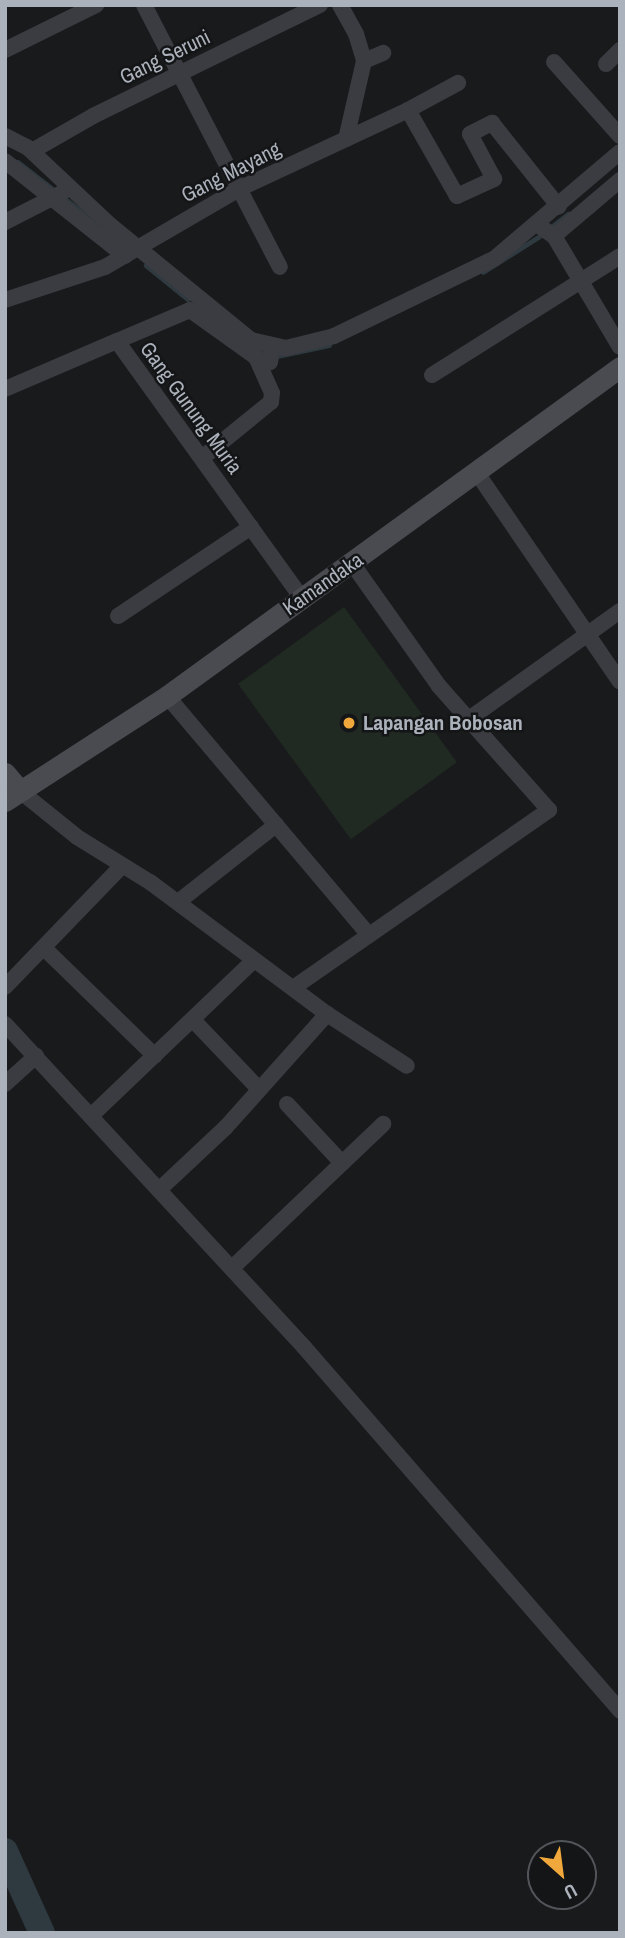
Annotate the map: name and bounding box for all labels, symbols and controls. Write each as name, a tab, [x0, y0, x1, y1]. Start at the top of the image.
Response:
street label: Gang Seruni	[116, 24, 214, 90]
street label: Gang Mayang	[177, 136, 285, 208]
street label: Gang Gunung Muria	[135, 337, 247, 479]
street label: Kamandaka	[278, 547, 368, 621]
place label: Lapangan Bobosan	[363, 710, 523, 736]
marker: Lapangan Bobosan	[341, 715, 357, 731]
north arrow	[527, 1840, 597, 1910]
text: U	[560, 1878, 582, 1906]

